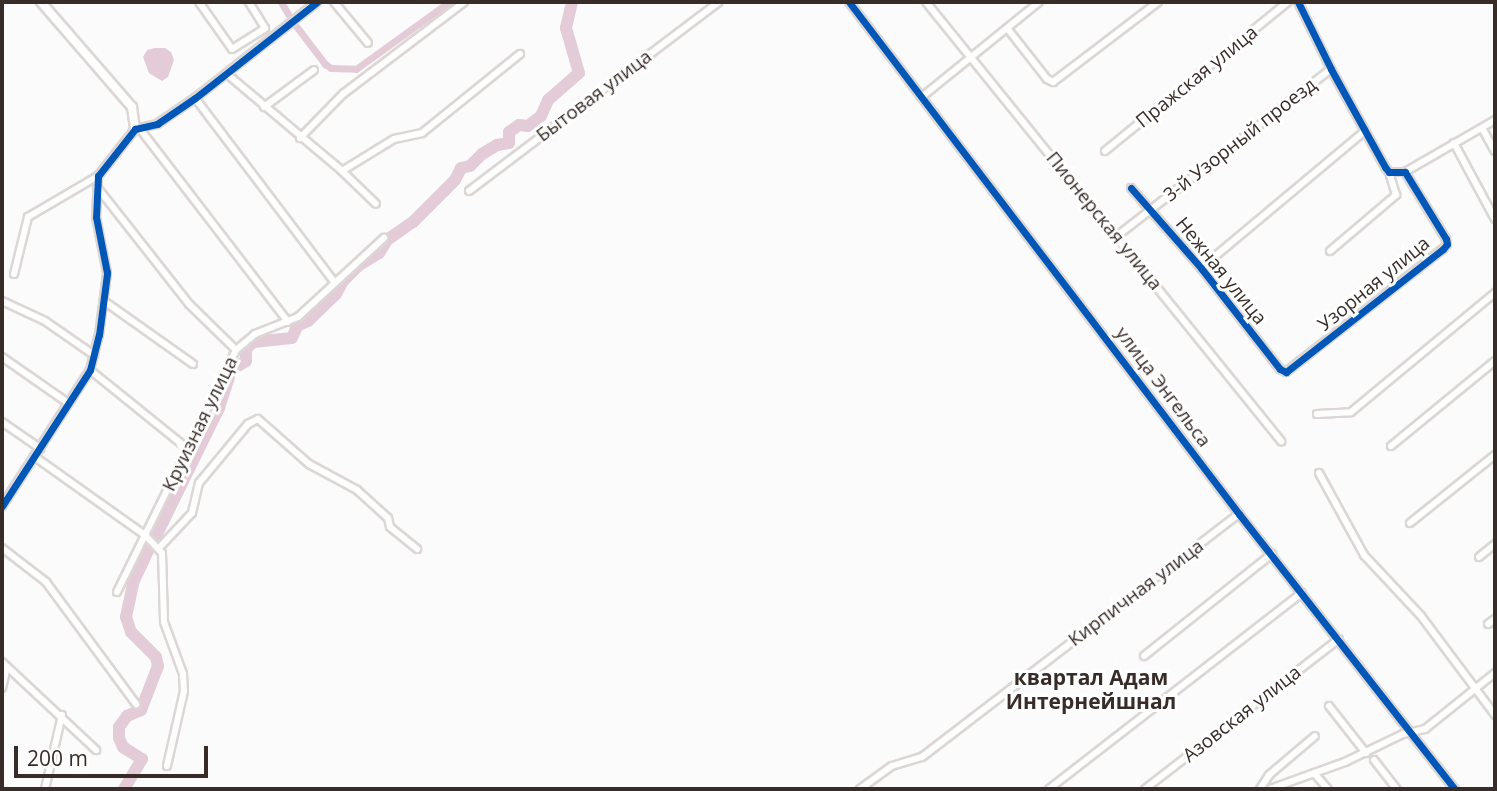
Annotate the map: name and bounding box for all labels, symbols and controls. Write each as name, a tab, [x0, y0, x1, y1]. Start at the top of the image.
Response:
street label: Пражская улица	[1132, 21, 1262, 133]
street label: Бытовая улица	[532, 45, 656, 147]
street label: 3-й Узорный проезд	[1159, 73, 1321, 207]
street label: Пионерская улица	[1041, 147, 1167, 295]
street label: Нежная улица	[1171, 213, 1271, 329]
street label: Узорная улица	[1314, 232, 1434, 336]
street label: улица Энгельса	[1110, 322, 1216, 452]
street label: Круизная улица	[158, 353, 242, 495]
street label: Кирпичная улица	[1064, 535, 1208, 651]
street label: Азовская улица	[1178, 661, 1306, 767]
district label: квартал Адам Интернейшнал	[1006, 664, 1176, 714]
scale bar	[18, 732, 212, 776]
text: 200 m	[27, 744, 88, 772]

